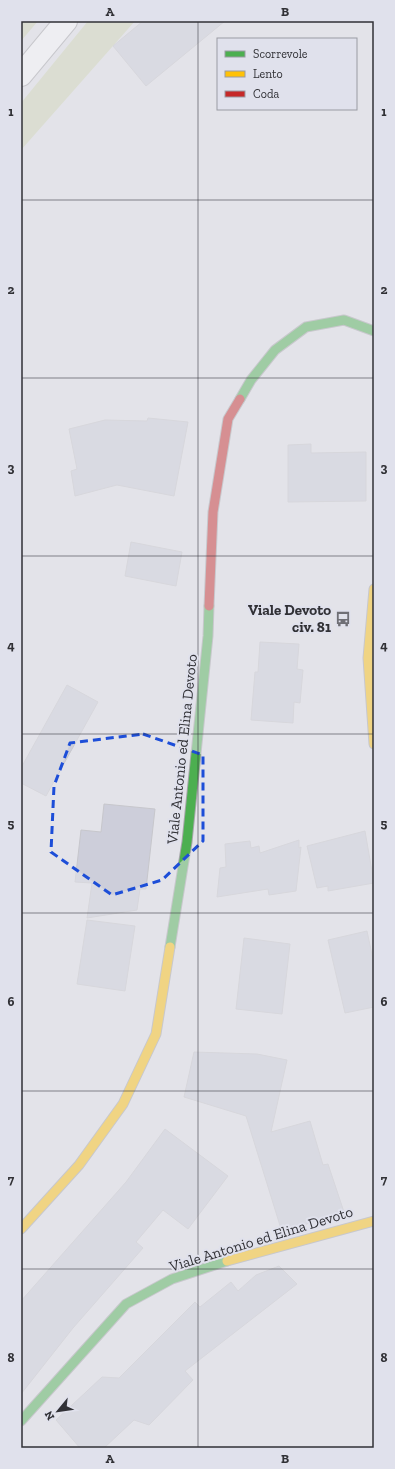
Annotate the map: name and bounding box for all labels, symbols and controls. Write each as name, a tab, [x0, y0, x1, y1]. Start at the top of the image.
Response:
text: A	[106, 4, 115, 19]
text: B	[281, 4, 289, 19]
legend	[217, 38, 357, 110]
text: Scorrevole	[253, 47, 308, 61]
text: Lento	[253, 67, 283, 81]
text: Coda	[253, 87, 279, 101]
text: 1	[8, 104, 14, 119]
text: 1	[381, 104, 387, 119]
text: 2	[8, 282, 15, 297]
text: 2	[381, 282, 388, 297]
text: 3	[8, 460, 15, 475]
text: 3	[381, 460, 388, 475]
place label: Viale Devoto civ. 81	[248, 601, 331, 636]
bus stop icon: Viale Devoto civ. 81	[334, 610, 352, 628]
text: 4	[7, 638, 15, 653]
text: 4	[380, 638, 388, 653]
street label: Viale Antonio ed Elina Devoto	[163, 653, 201, 846]
text: 5	[8, 816, 15, 831]
text: 5	[381, 816, 388, 831]
text: 6	[8, 994, 15, 1009]
text: 6	[381, 994, 388, 1009]
text: 7	[8, 1172, 15, 1187]
text: 7	[381, 1172, 388, 1187]
street label: Viale Antonio ed Elina Devoto	[166, 1202, 355, 1276]
text: 8	[7, 1350, 15, 1365]
text: 8	[380, 1350, 388, 1365]
north arrow	[38, 1391, 78, 1431]
text: N	[42, 1408, 57, 1422]
text: A	[106, 1451, 115, 1466]
text: B	[281, 1451, 289, 1466]

